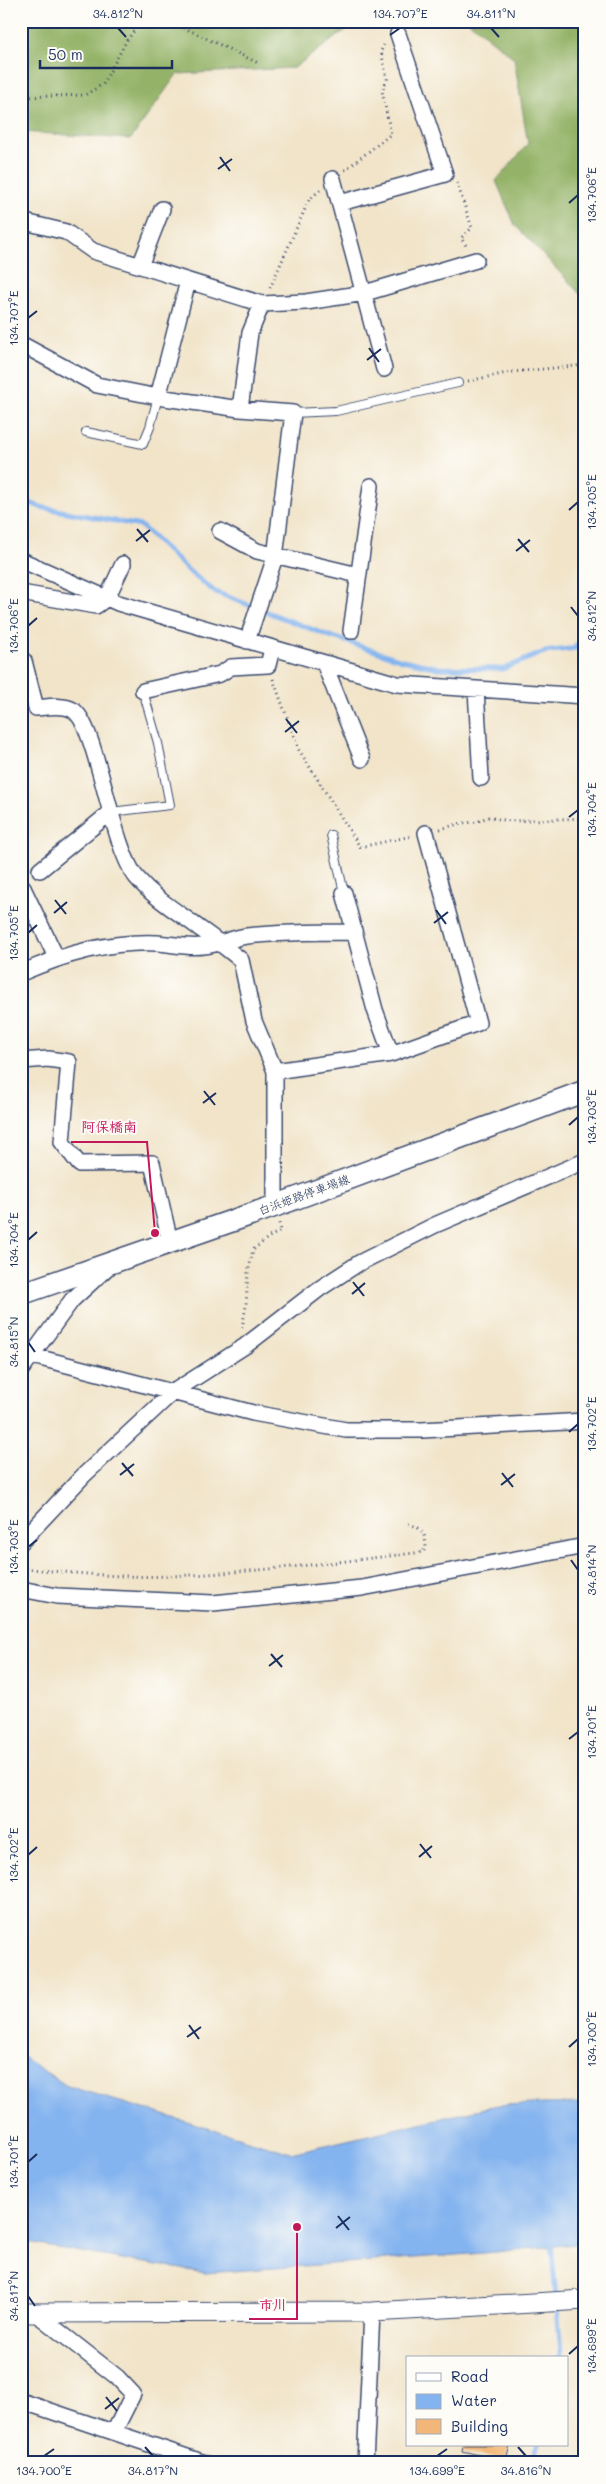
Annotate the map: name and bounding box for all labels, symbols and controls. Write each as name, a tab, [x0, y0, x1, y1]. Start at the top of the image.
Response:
text: 34.812°N	[93, 5, 143, 21]
text: 134.707°E	[372, 5, 428, 21]
text: 34.811°N	[466, 5, 516, 21]
scale bar	[40, 38, 172, 70]
text: 50 m	[48, 44, 83, 64]
text: 134.706°E	[583, 167, 599, 223]
text: 134.707°E	[5, 290, 21, 346]
text: 134.705°E	[583, 474, 599, 530]
text: 34.812°N	[583, 591, 599, 641]
text: 134.706°E	[5, 598, 21, 654]
text: 134.704°E	[583, 782, 599, 838]
text: 134.705°E	[5, 905, 21, 961]
text: 134.703°E	[583, 1089, 599, 1145]
callout: 阿保橋南	[71, 1113, 147, 1142]
text: 阿保橋南	[81, 1117, 137, 1136]
street label: 白浜姫路停車場線	[256, 1170, 352, 1218]
text: 134.704°E	[5, 1212, 21, 1268]
text: 34.815°N	[5, 1317, 21, 1367]
text: 134.702°E	[583, 1396, 599, 1452]
text: 134.703°E	[5, 1519, 21, 1575]
text: 34.814°N	[583, 1545, 599, 1595]
text: 134.701°E	[583, 1705, 599, 1759]
text: 134.702°E	[5, 1827, 21, 1883]
text: 134.700°E	[583, 2011, 599, 2067]
text: 134.701°E	[5, 2135, 21, 2189]
text: 34.817°N	[5, 2271, 21, 2321]
callout: 市川	[249, 2290, 297, 2319]
text: 市川	[259, 2295, 287, 2314]
text: 134.699°E	[583, 2318, 599, 2374]
legend	[406, 2356, 568, 2446]
text: Road	[451, 2366, 488, 2386]
text: Water	[451, 2390, 497, 2410]
text: Building	[451, 2416, 508, 2436]
text: 134.700°E	[16, 2462, 72, 2478]
text: 34.817°N	[128, 2462, 178, 2478]
text: 134.699°E	[409, 2462, 465, 2478]
text: 34.816°N	[501, 2462, 551, 2478]

